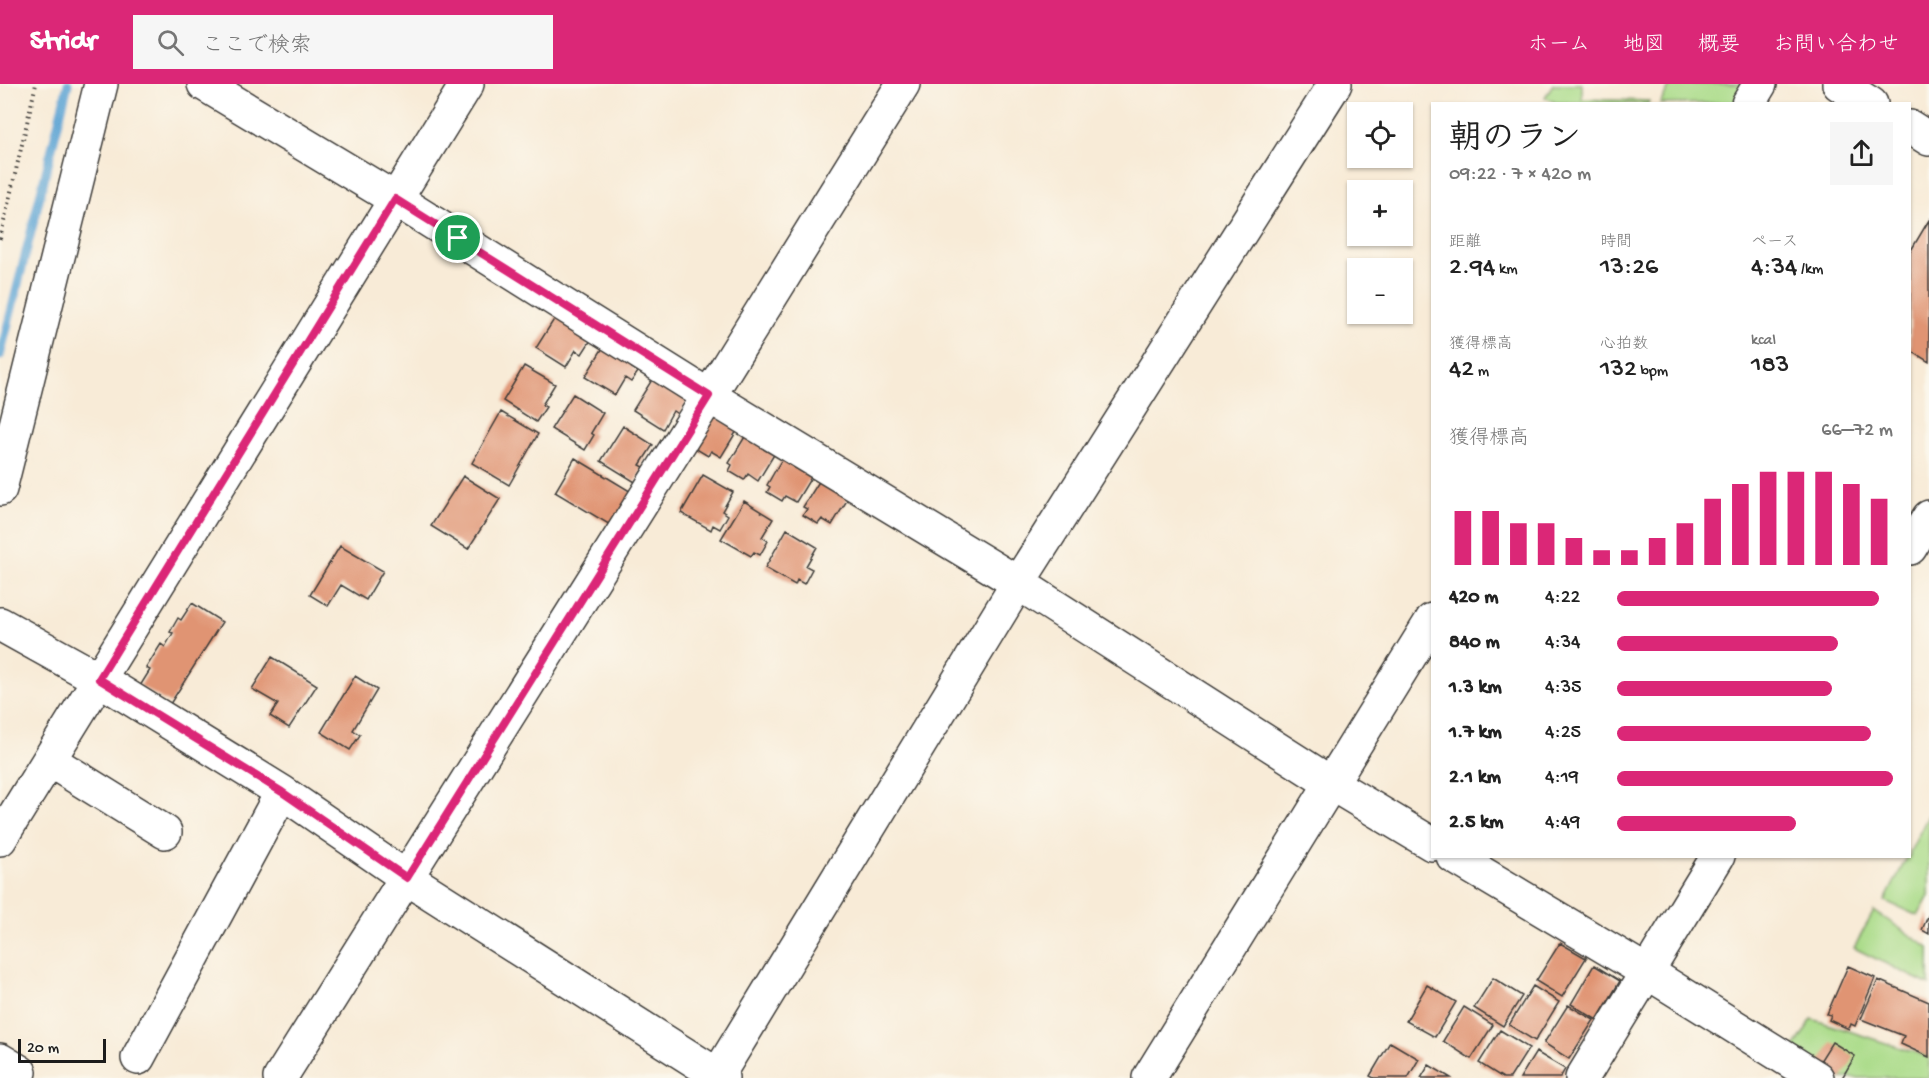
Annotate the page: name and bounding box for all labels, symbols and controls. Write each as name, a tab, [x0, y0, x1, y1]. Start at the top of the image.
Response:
search box	[133, 15, 553, 69]
text: Stridr	[30, 26, 97, 59]
icon: search	[154, 26, 187, 59]
text: ここで検索	[202, 34, 312, 60]
text: ホーム	[1528, 34, 1590, 59]
text: 地図	[1623, 34, 1665, 59]
text: 概要	[1698, 34, 1740, 59]
text: お問い合わせ	[1773, 34, 1899, 59]
map controls	[1347, 102, 1413, 324]
button: locate	[1347, 102, 1413, 168]
text: 朝のラン	[1449, 122, 1581, 160]
button: share	[1830, 122, 1893, 185]
text: 09:22 · 7 × 420 m	[1449, 164, 1591, 187]
button: +	[1347, 180, 1413, 246]
pin	[432, 212, 483, 263]
icon: arrive	[441, 221, 474, 254]
text: 距離	[1449, 234, 1481, 253]
text: 時間	[1600, 234, 1632, 253]
text: ペース	[1751, 234, 1798, 253]
text: 2.94	[1449, 253, 1495, 284]
text: 13:26	[1600, 253, 1658, 284]
text: 4:34	[1751, 253, 1797, 284]
button: −	[1347, 258, 1413, 324]
text: km	[1495, 261, 1518, 280]
text: /km	[1797, 261, 1823, 280]
text: kcal	[1751, 332, 1776, 351]
text: 獲得標高	[1449, 336, 1513, 355]
text: 心拍数	[1600, 336, 1648, 355]
text: 183	[1751, 351, 1789, 382]
text: 42	[1449, 355, 1474, 386]
text: 132	[1600, 355, 1637, 386]
text: m	[1474, 363, 1489, 382]
text: bpm	[1637, 363, 1668, 382]
text: 66–72 m	[1821, 420, 1893, 443]
text: 獲得標高	[1449, 428, 1529, 451]
text: 420 m	[1449, 587, 1499, 610]
text: 4:22	[1545, 587, 1580, 610]
text: 840 m	[1449, 632, 1500, 655]
text: 4:34	[1545, 632, 1581, 655]
text: 1.3 km	[1449, 677, 1502, 700]
text: 4:35	[1545, 677, 1582, 700]
text: 1.7 km	[1449, 722, 1502, 745]
text: 4:25	[1545, 722, 1581, 745]
text: 2.1 km	[1449, 767, 1501, 790]
text: 4:19	[1545, 767, 1579, 790]
text: 2.5 km	[1449, 812, 1503, 835]
text: 4:49	[1545, 812, 1580, 835]
scale bar	[18, 1036, 106, 1064]
text: 20 m	[27, 1040, 59, 1059]

